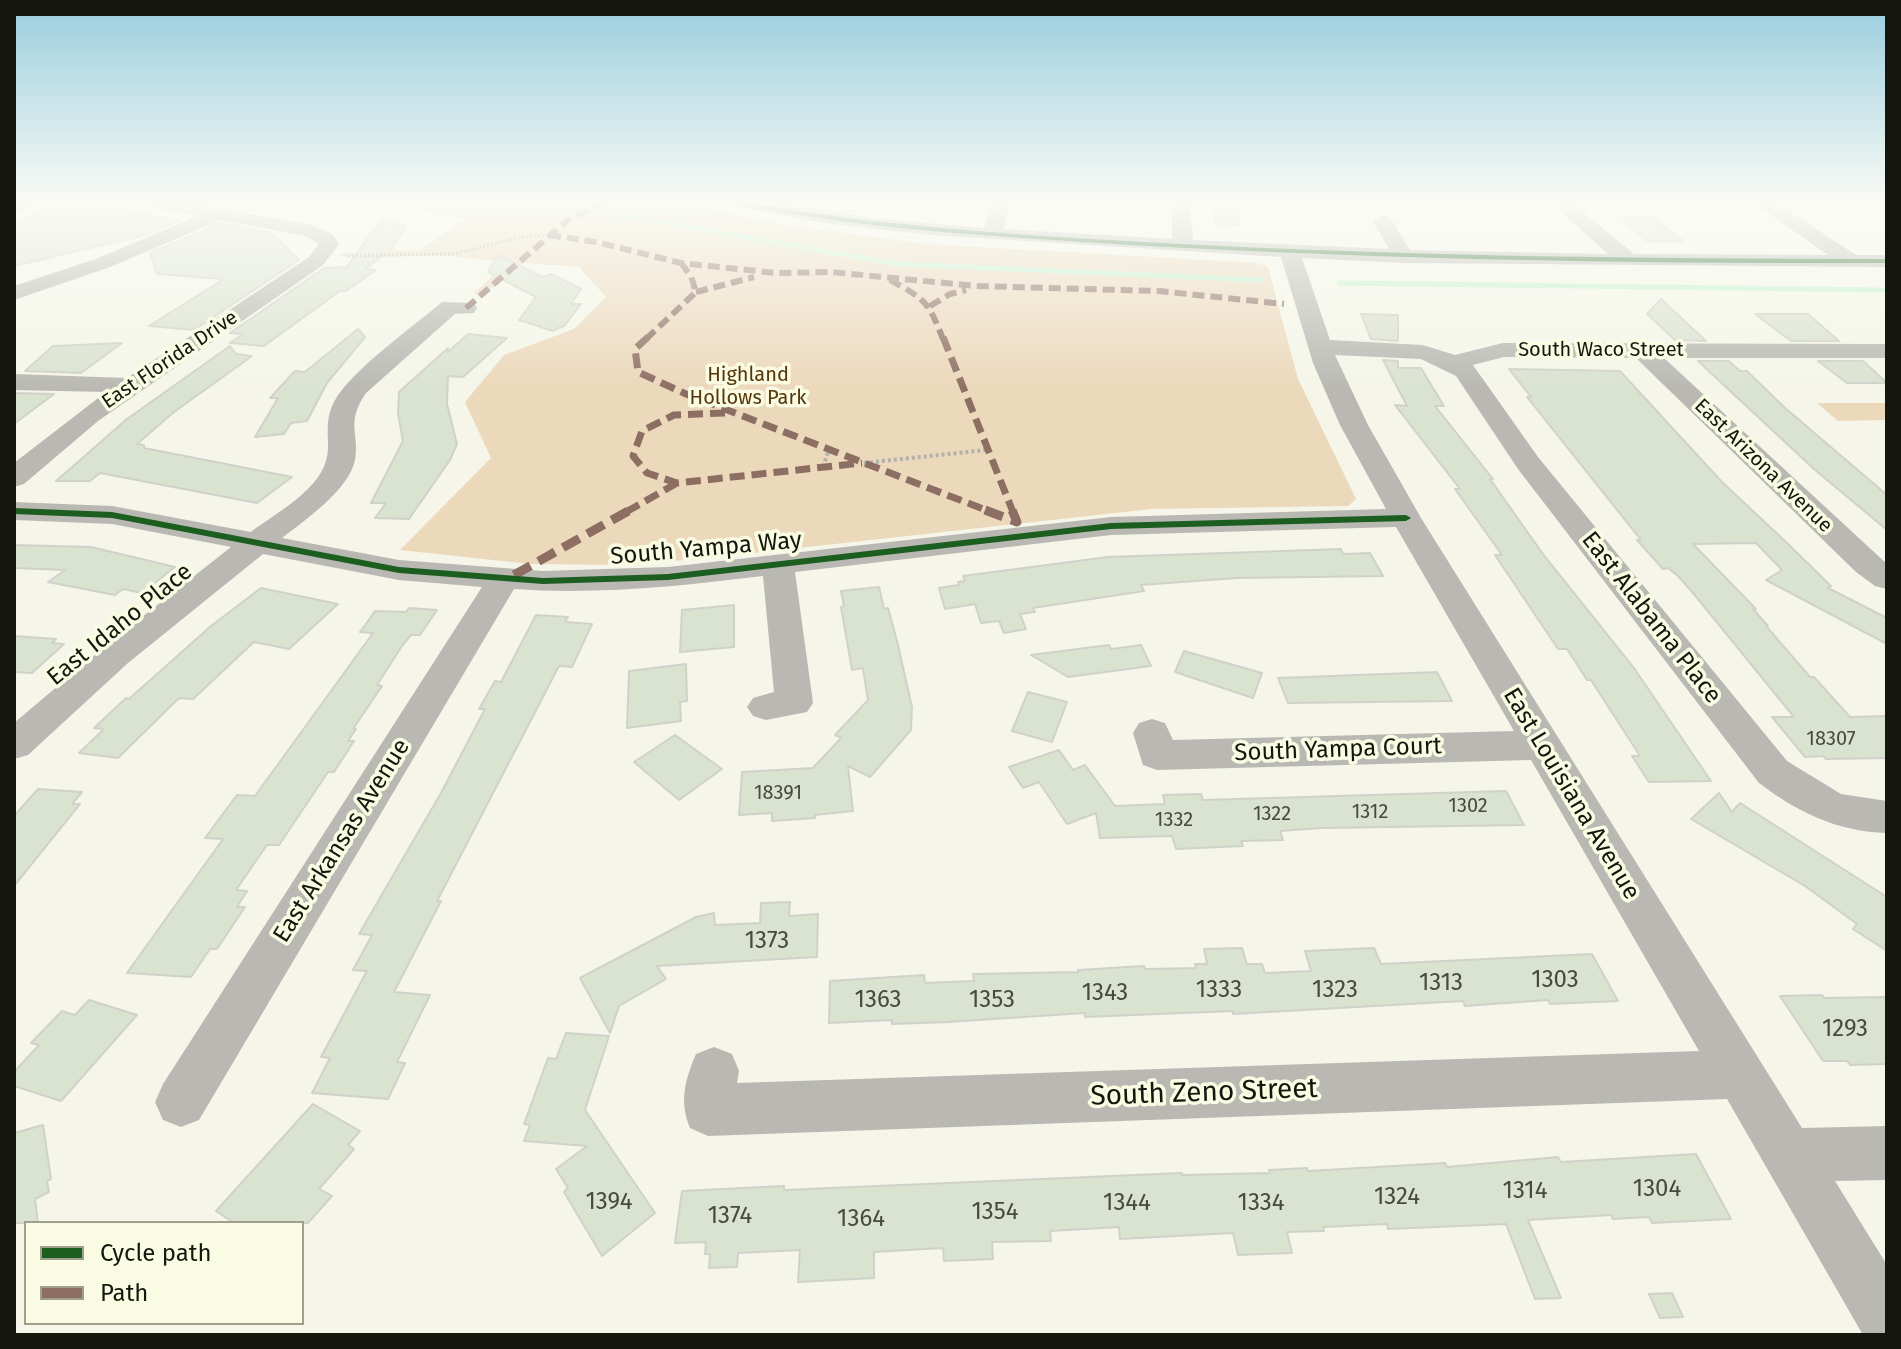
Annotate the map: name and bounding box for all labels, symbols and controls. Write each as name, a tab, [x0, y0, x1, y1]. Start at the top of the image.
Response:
street label: East Florida Drive	[98, 306, 242, 414]
street label: South Waco Street	[1518, 338, 1684, 362]
park label: Highland Hollows Park	[690, 363, 806, 410]
street label: East Arizona Avenue	[1689, 394, 1837, 538]
street label: South Yampa Way	[609, 526, 803, 572]
street label: East Alabama Place	[1575, 526, 1727, 710]
street label: East Idaho Place	[42, 558, 198, 692]
street label: East Louisiana Avenue	[1496, 683, 1646, 905]
house number: 18307	[1806, 727, 1856, 751]
street label: South Yampa Court	[1234, 732, 1442, 768]
street label: East Arkansas Avenue	[268, 734, 416, 948]
house number: 18391	[754, 781, 802, 805]
house number: 1302	[1448, 794, 1488, 818]
house number: 1312	[1352, 800, 1388, 824]
house number: 1322	[1253, 802, 1291, 826]
house number: 1332	[1155, 808, 1193, 832]
house number: 1373	[745, 927, 789, 955]
house number: 1303	[1531, 966, 1579, 994]
house number: 1313	[1419, 969, 1463, 997]
house number: 1333	[1196, 976, 1242, 1004]
house number: 1323	[1312, 976, 1358, 1004]
house number: 1343	[1082, 979, 1128, 1007]
house number: 1363	[855, 986, 901, 1014]
house number: 1353	[969, 986, 1015, 1014]
house number: 1293	[1822, 1015, 1868, 1043]
street label: South Zeno Street	[1090, 1072, 1318, 1114]
house number: 1304	[1633, 1175, 1681, 1203]
house number: 1314	[1503, 1177, 1547, 1205]
house number: 1324	[1374, 1183, 1420, 1211]
house number: 1394	[585, 1188, 633, 1216]
house number: 1344	[1103, 1189, 1151, 1217]
house number: 1334	[1238, 1189, 1284, 1217]
house number: 1354	[971, 1198, 1019, 1226]
house number: 1374	[708, 1202, 752, 1230]
house number: 1364	[837, 1205, 885, 1233]
legend	[24, 1221, 304, 1325]
text: Cycle path	[100, 1239, 212, 1267]
text: Path	[100, 1279, 148, 1307]

